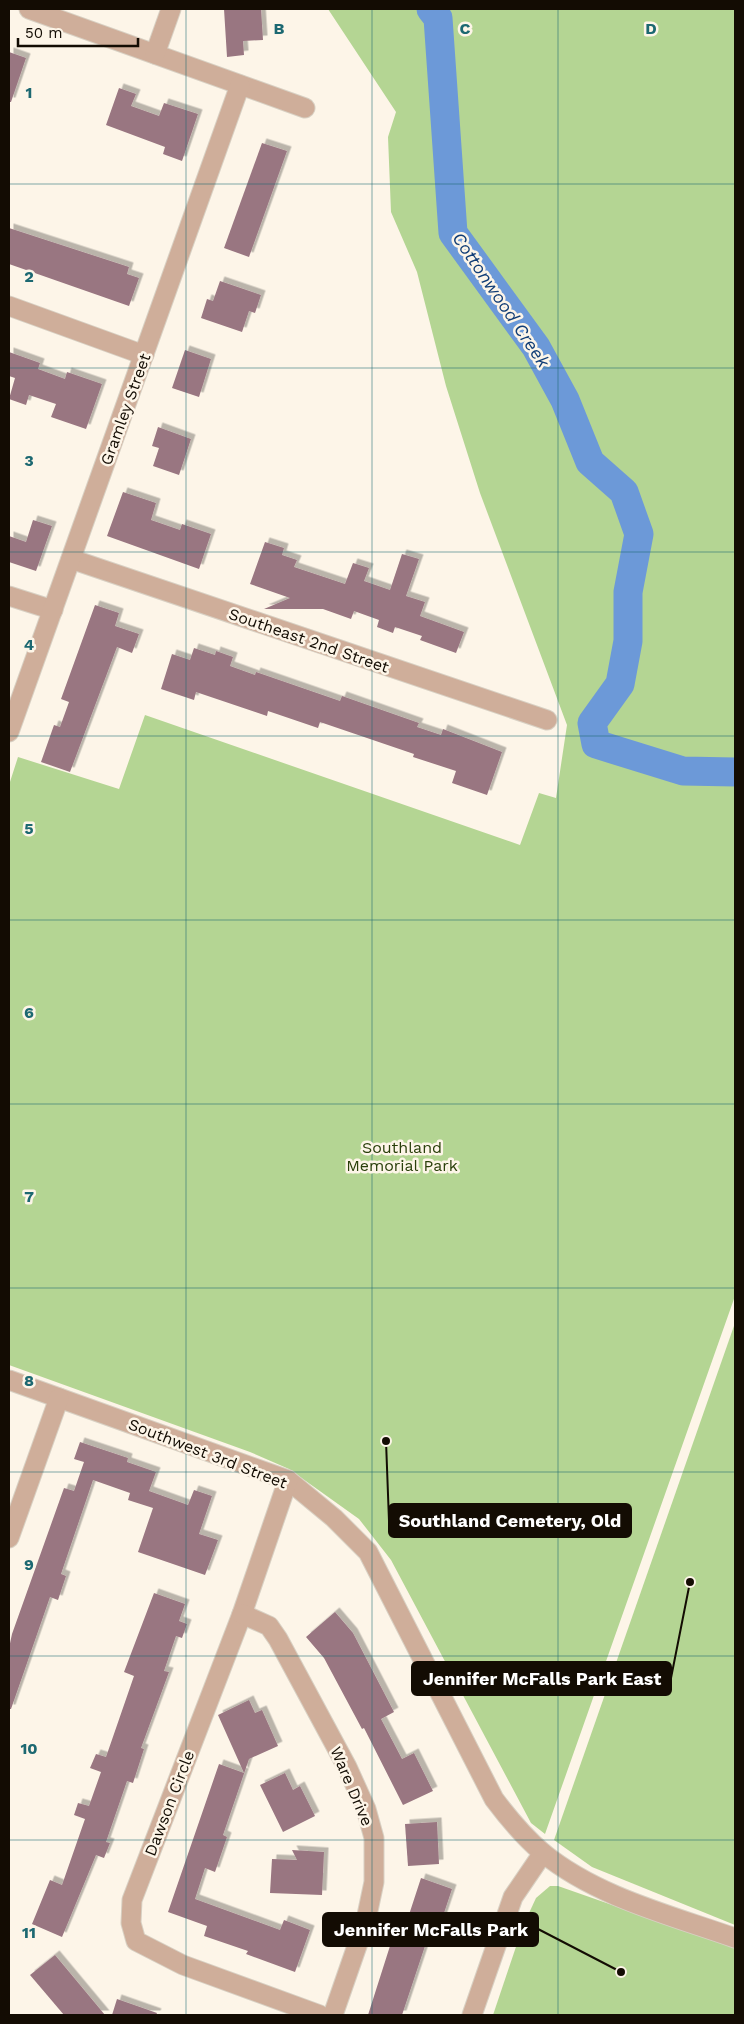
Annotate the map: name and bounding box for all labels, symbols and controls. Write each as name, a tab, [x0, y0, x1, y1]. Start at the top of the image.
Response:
scale bar	[18, 15, 138, 47]
text: B	[274, 19, 285, 38]
text: C	[460, 19, 471, 38]
text: D	[645, 19, 657, 38]
text: 50 m	[25, 24, 62, 42]
text: 1	[26, 83, 32, 102]
water label: Cottonwood Creek	[448, 228, 555, 372]
text: 2	[24, 267, 34, 286]
street label: Gramley Street	[96, 350, 155, 468]
text: 3	[24, 451, 34, 470]
street label: Southeast 2nd Street	[226, 604, 392, 677]
text: 4	[24, 635, 34, 654]
text: 5	[24, 819, 34, 838]
text: 6	[24, 1003, 34, 1022]
park label: Southland Memorial Park	[346, 1138, 458, 1175]
text: 7	[24, 1187, 34, 1206]
text: 8	[24, 1371, 34, 1390]
street label: Southwest 3rd Street	[126, 1414, 290, 1493]
callout: Southland Cemetery, Old	[389, 1504, 631, 1537]
text: Southland Cemetery, Old	[399, 1510, 621, 1531]
text: 9	[24, 1555, 34, 1574]
callout: Jennifer McFalls Park East	[412, 1662, 671, 1695]
text: Jennifer McFalls Park East	[423, 1668, 661, 1689]
text: 10	[20, 1739, 38, 1758]
street label: Ware Drive	[326, 1744, 377, 1829]
street label: Dawson Circle	[141, 1748, 198, 1859]
callout: Jennifer McFalls Park	[323, 1913, 538, 1946]
text: Jennifer McFalls Park	[334, 1919, 529, 1940]
text: 11	[22, 1923, 36, 1942]

